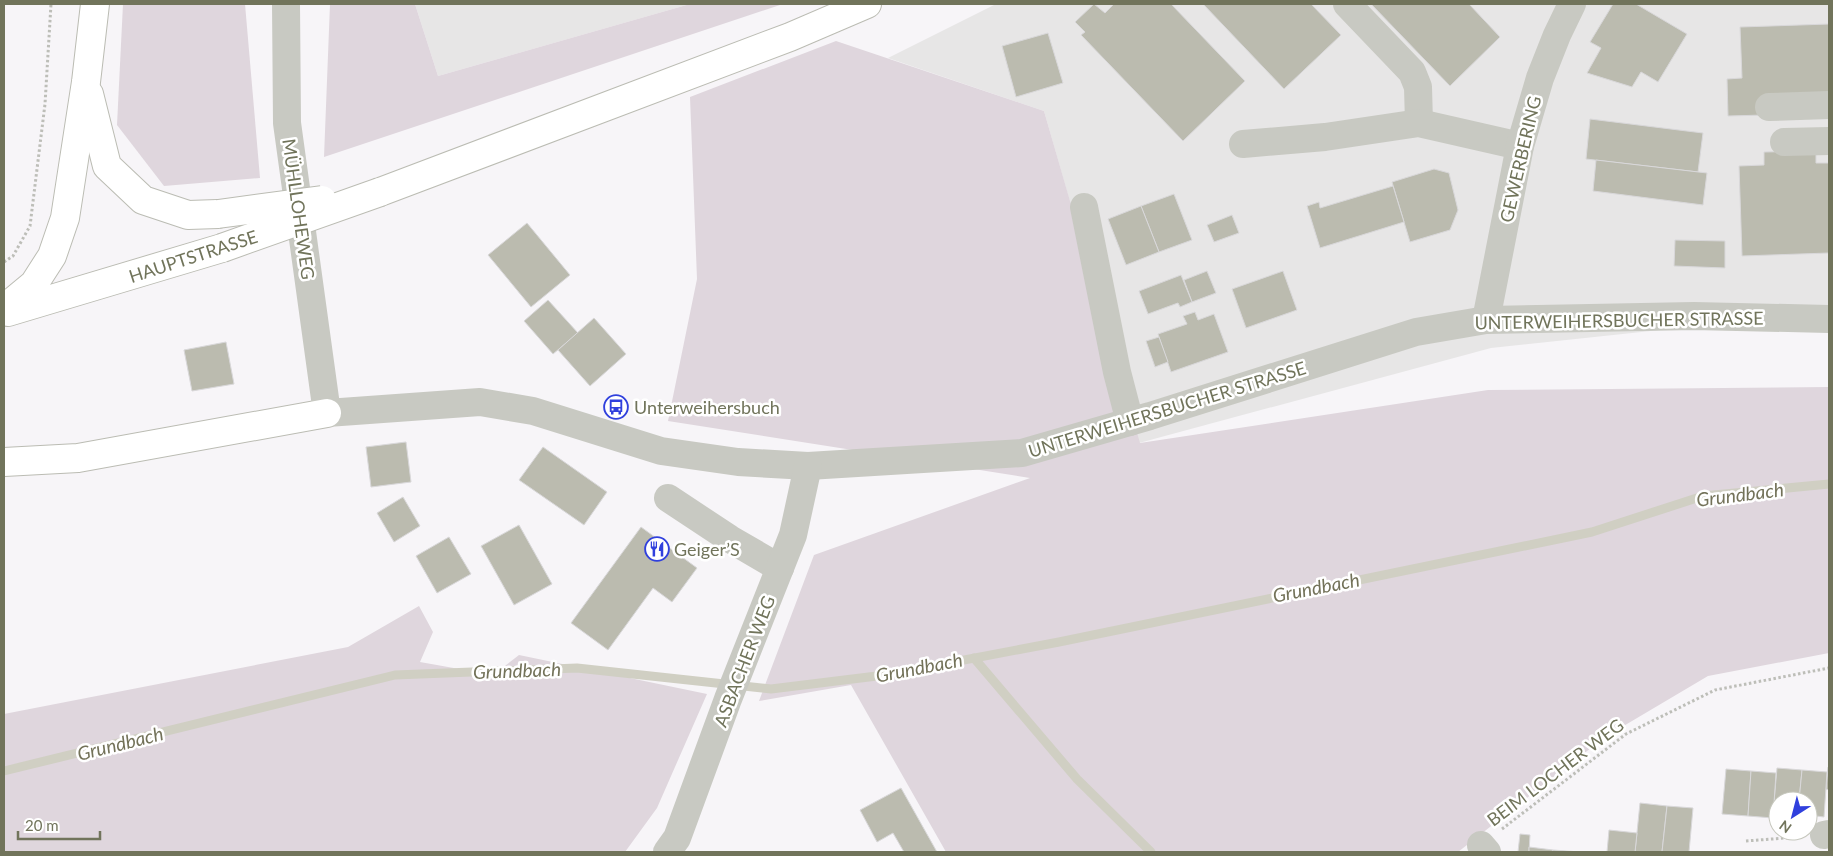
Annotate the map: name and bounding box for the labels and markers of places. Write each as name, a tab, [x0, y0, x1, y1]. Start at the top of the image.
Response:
bus stop icon: Unterweihersbuch	[603, 394, 629, 420]
place label: Unterweihersbuch	[634, 396, 780, 418]
restaurant icon: Geiger’S	[644, 536, 670, 562]
place label: Geiger’S	[674, 538, 740, 560]

